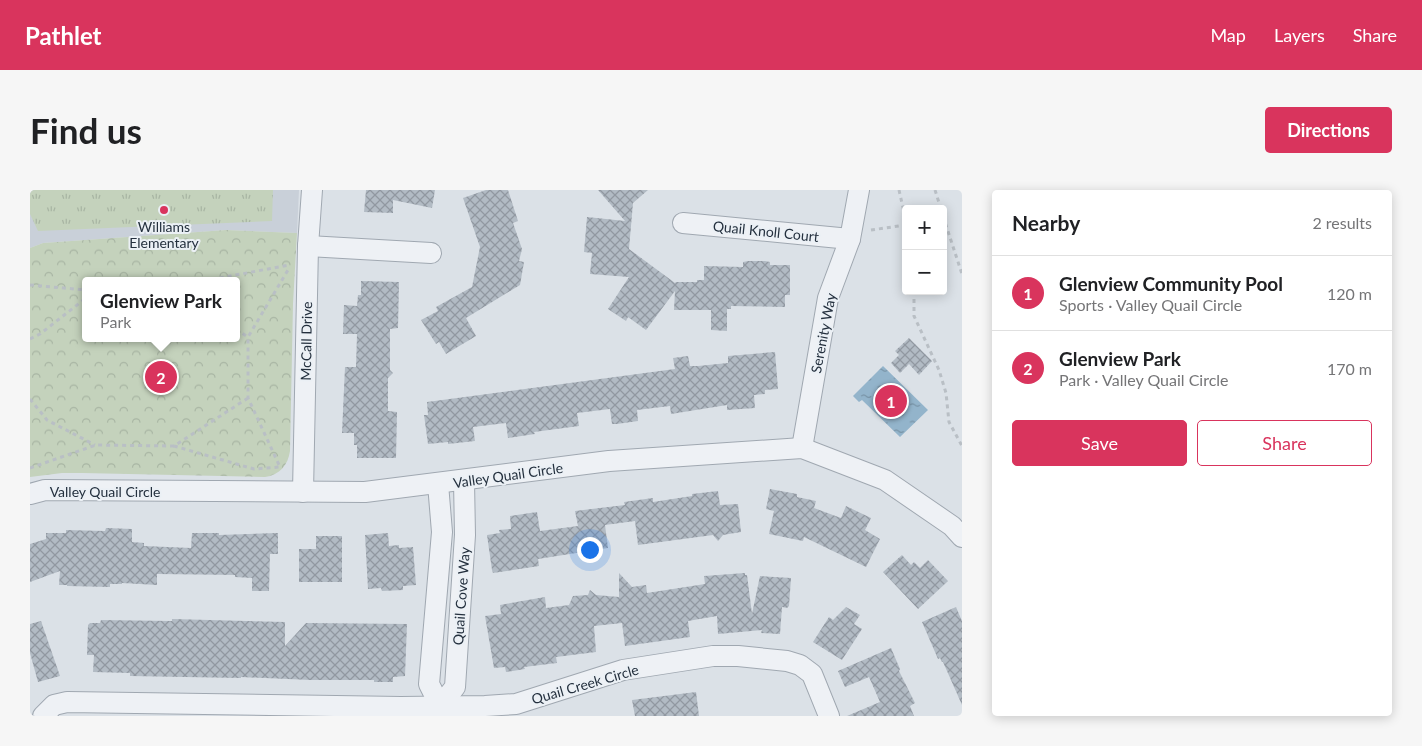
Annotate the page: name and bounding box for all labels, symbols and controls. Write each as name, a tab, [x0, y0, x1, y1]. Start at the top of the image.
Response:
text: Pathlet	[25, 21, 102, 50]
text: Map	[1210, 24, 1246, 46]
text: Layers	[1274, 24, 1325, 46]
text: Share	[1353, 24, 1397, 46]
button: Directions	[1265, 107, 1392, 153]
text: Find us	[30, 109, 142, 151]
marker: Williams Elementary	[158, 204, 170, 216]
map controls	[902, 205, 947, 295]
button: +	[902, 205, 947, 250]
text: Nearby	[1012, 210, 1080, 235]
text: 2 results	[1312, 213, 1372, 232]
street label: Quail Knoll Court	[712, 217, 820, 245]
place label: Williams Elementary	[129, 218, 200, 251]
button: −	[902, 250, 947, 295]
text: Glenview Community Pool	[1059, 272, 1283, 295]
popup	[82, 277, 240, 342]
text: 1	[1023, 284, 1033, 303]
text: 120 m	[1327, 284, 1372, 303]
text: Glenview Park	[100, 289, 222, 312]
street label: Serenity Way	[807, 291, 839, 375]
text: Sports · Valley Quail Circle	[1059, 295, 1242, 314]
street label: McCall Drive	[297, 301, 315, 381]
text: Park	[100, 312, 131, 331]
text: Glenview Park	[1059, 347, 1181, 370]
pin: 2	[145, 358, 177, 396]
text: 2	[1023, 359, 1033, 378]
text: 170 m	[1327, 359, 1372, 378]
text: Park · Valley Quail Circle	[1059, 370, 1229, 389]
pin: 1	[875, 382, 907, 420]
button: Save	[1012, 420, 1187, 466]
button: Share	[1197, 420, 1372, 466]
street label: Valley Quail Circle	[452, 459, 564, 491]
street label: Valley Quail Circle	[50, 483, 160, 500]
your location	[577, 537, 603, 563]
street label: Quail Cove Way	[449, 545, 473, 646]
street label: Quail Creek Circle	[529, 661, 641, 707]

